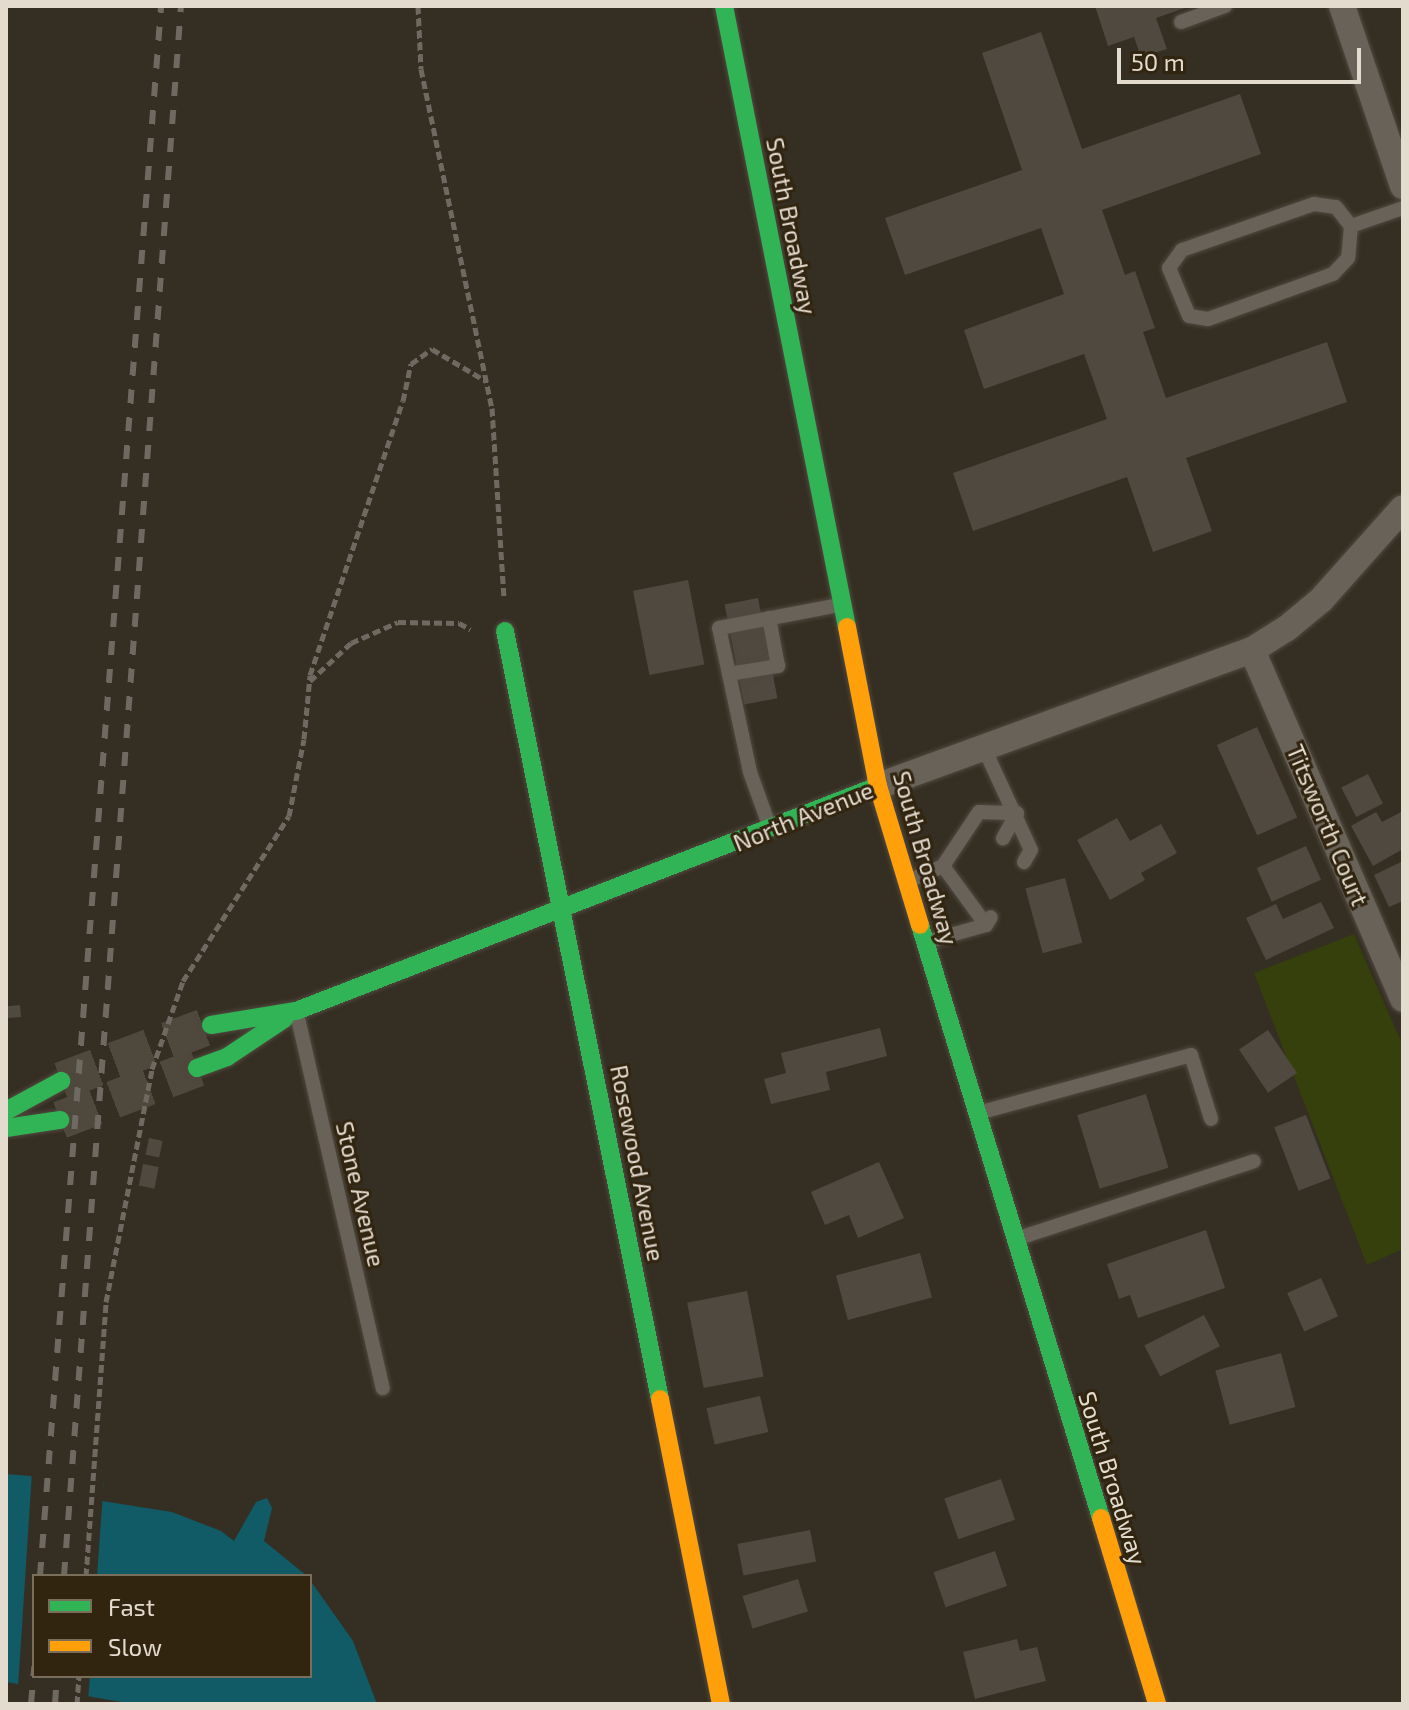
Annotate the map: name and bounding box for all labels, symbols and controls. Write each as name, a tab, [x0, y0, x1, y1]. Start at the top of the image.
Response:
scale bar	[1121, 32, 1365, 82]
text: 50 m	[1131, 47, 1185, 76]
street label: South Broadway	[761, 135, 823, 317]
street label: Titsworth Court	[1281, 740, 1375, 910]
street label: South Broadway	[887, 768, 965, 948]
street label: North Avenue	[729, 775, 877, 857]
street label: Rosewood Avenue	[605, 1062, 671, 1264]
street label: Stone Avenue	[330, 1118, 392, 1270]
street label: South Broadway	[1073, 1388, 1153, 1568]
legend	[32, 1574, 312, 1678]
text: Fast	[108, 1592, 155, 1621]
text: Slow	[108, 1632, 162, 1661]

